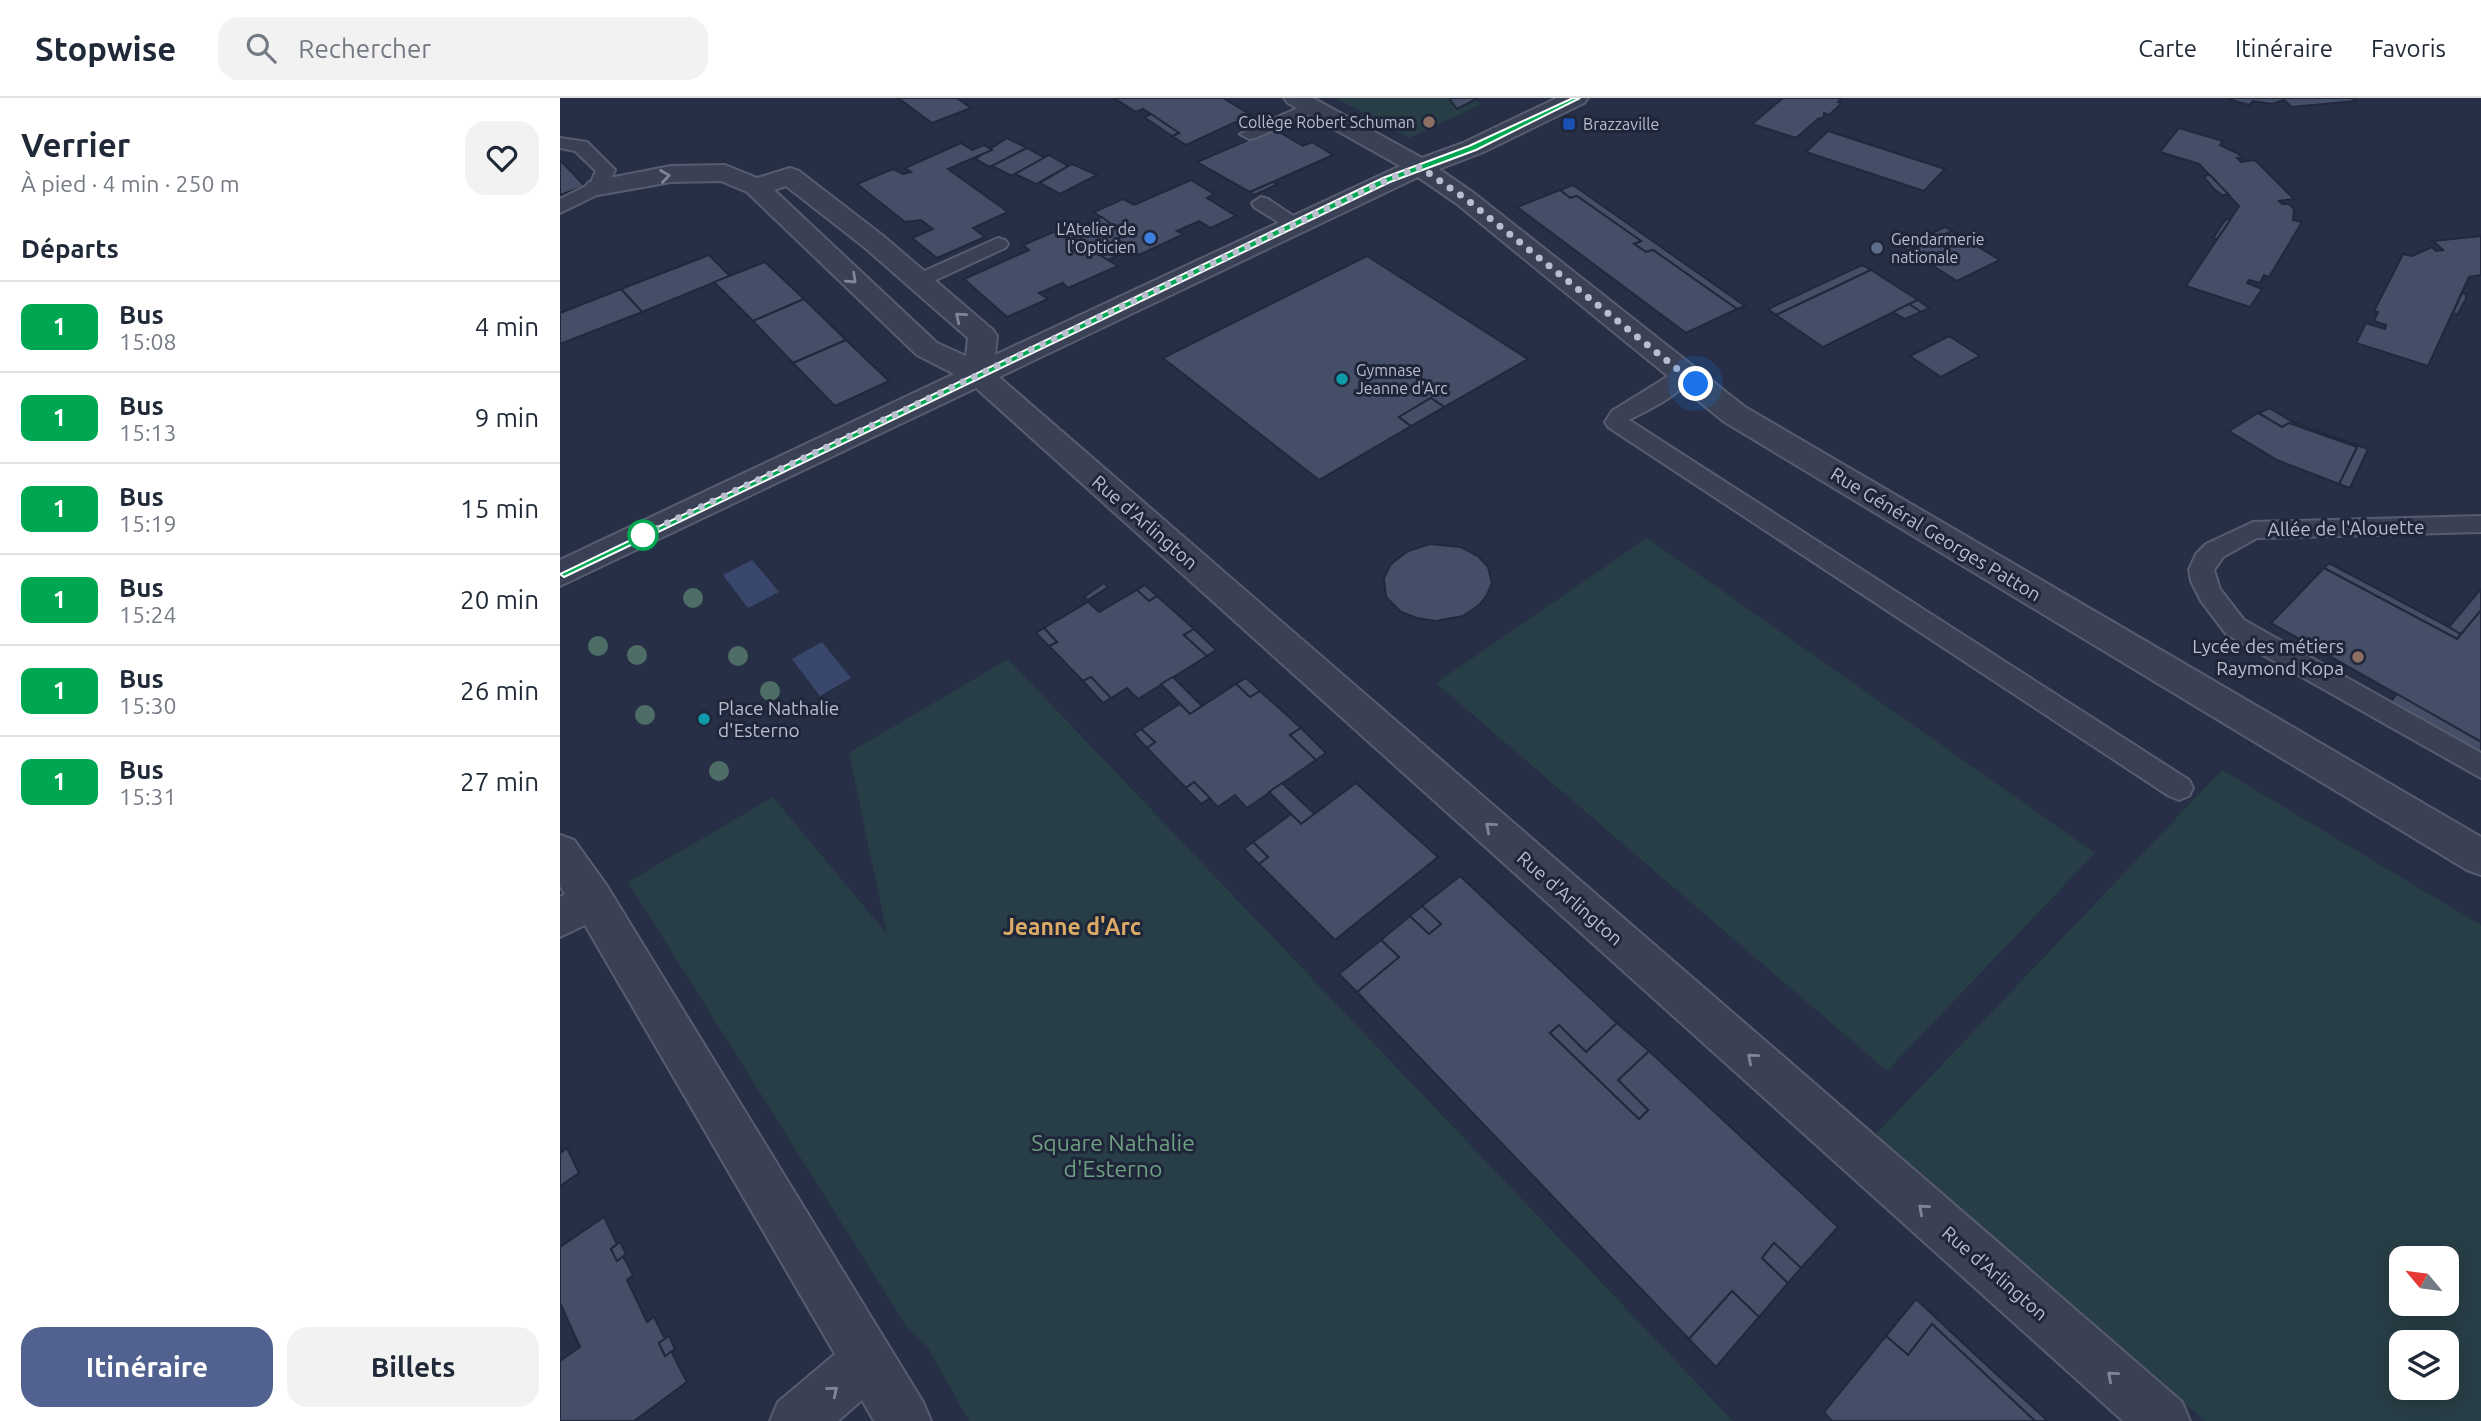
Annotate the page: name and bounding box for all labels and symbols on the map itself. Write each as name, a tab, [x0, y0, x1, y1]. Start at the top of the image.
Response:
place label: Collège Robert Schuman	[1238, 113, 1415, 131]
marker: Collège Robert Schuman	[1421, 114, 1437, 130]
place label: Brazzaville	[1583, 115, 1659, 133]
marker: Brazzaville	[1561, 116, 1577, 132]
one-way arrow	[659, 168, 671, 183]
place label: L'Atelier de l'Opticien	[1056, 220, 1136, 256]
marker: L'Atelier de l'Opticien	[1142, 230, 1158, 246]
place label: Gendarmerie nationale	[1891, 230, 1985, 266]
marker: Gendarmerie nationale	[1869, 240, 1885, 256]
one-way arrow	[844, 270, 857, 283]
one-way arrow	[956, 313, 969, 325]
place label: Gymnase Jeanne d'Arc	[1356, 361, 1448, 397]
your location	[1678, 366, 1713, 401]
marker: Gymnase Jeanne d'Arc	[1334, 371, 1350, 387]
street label: Rue Général Georges Patton	[1827, 462, 2045, 606]
street label: Rue d'Arlington	[1088, 470, 1202, 574]
street label: Allée de l'Alouette	[2267, 516, 2425, 540]
unlabelled marker	[628, 520, 658, 550]
place label: Lycée des métiers Raymond Kopa	[2192, 635, 2344, 679]
marker: Lycée des métiers Raymond Kopa	[2350, 649, 2366, 665]
place label: Place Nathalie d'Esterno	[718, 697, 839, 741]
marker: Place Nathalie d'Esterno	[696, 711, 712, 727]
one-way arrow	[1485, 823, 1498, 835]
street label: Rue d'Arlington	[1513, 846, 1627, 950]
district label: Jeanne d'Arc	[1003, 914, 1141, 939]
one-way arrow	[1747, 1054, 1760, 1067]
park label: Square Nathalie d'Esterno	[1031, 1130, 1195, 1181]
one-way arrow	[1918, 1205, 1931, 1217]
street label: Rue d'Arlington	[1938, 1221, 2052, 1325]
north arrow	[2389, 1246, 2459, 1316]
one-way arrow	[2107, 1372, 2120, 1384]
one-way arrow	[824, 1387, 837, 1399]

